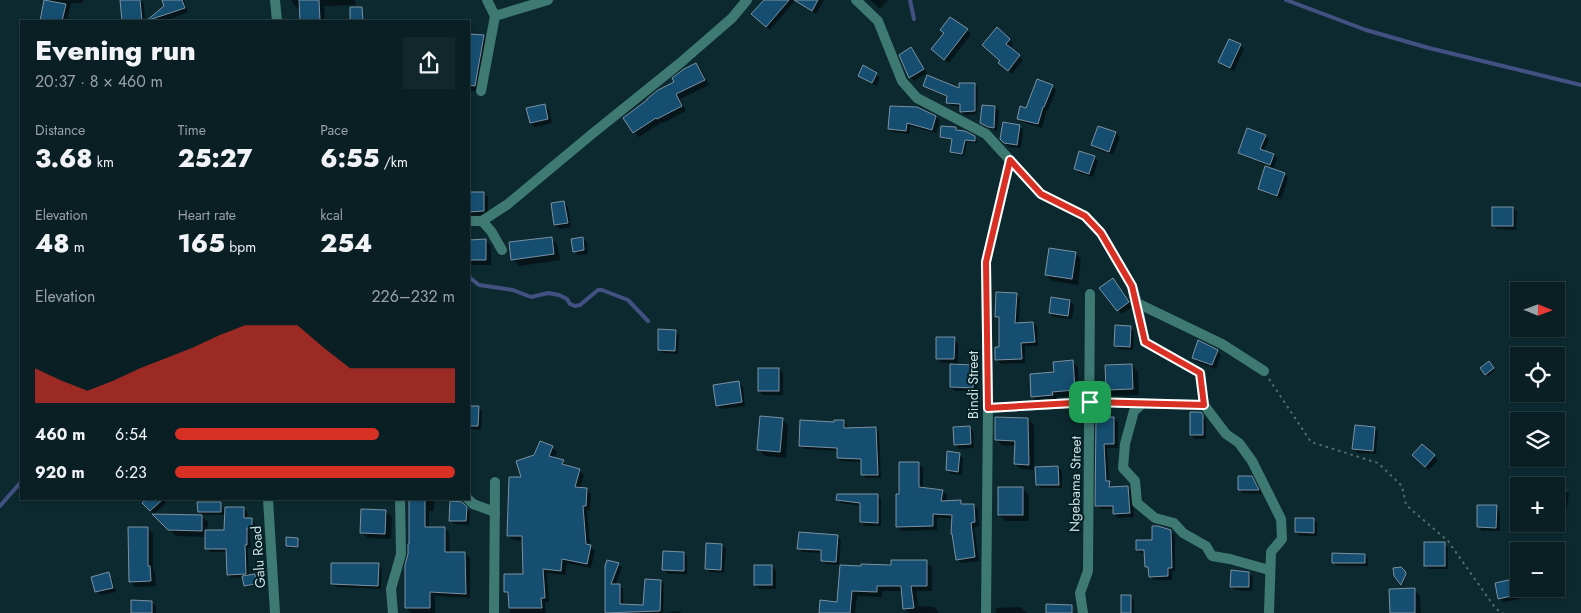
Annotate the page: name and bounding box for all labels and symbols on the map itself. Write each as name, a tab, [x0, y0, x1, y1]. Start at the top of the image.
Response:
north arrow	[1510, 282, 1565, 338]
street label: Bindi Street	[963, 350, 983, 419]
pin	[1069, 381, 1111, 423]
street label: Ngebama Street	[1064, 435, 1086, 532]
street label: Galu Road	[246, 525, 270, 589]

